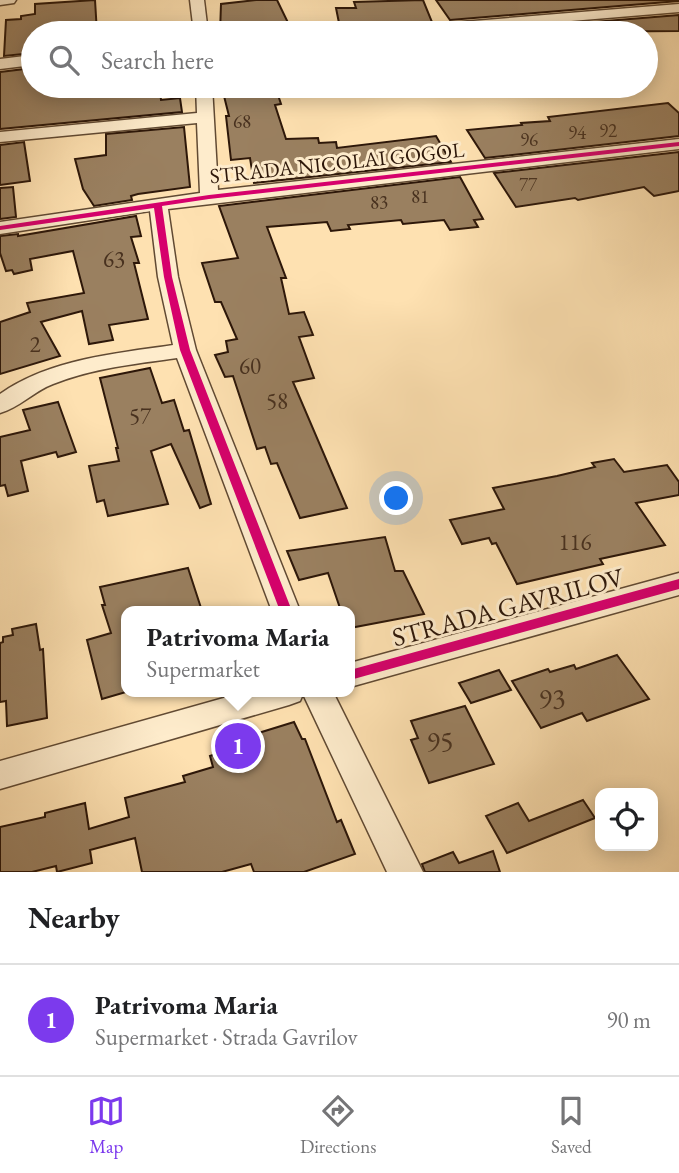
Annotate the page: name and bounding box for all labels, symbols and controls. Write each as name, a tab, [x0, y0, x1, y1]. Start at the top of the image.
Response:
search box	[21, 21, 658, 98]
icon: search	[45, 41, 83, 79]
text: Search here	[101, 43, 214, 77]
house number: 68	[233, 109, 251, 134]
house number: 92	[599, 118, 617, 143]
house number: 94	[568, 120, 587, 145]
house number: 96	[520, 127, 538, 152]
street label: STRADA NICOLAI GOGOL	[208, 136, 466, 189]
house number: 77	[519, 172, 538, 197]
house number: 81	[411, 184, 429, 209]
house number: 83	[370, 190, 388, 215]
house number: 63	[103, 244, 125, 274]
house number: 2	[29, 329, 41, 359]
house number: 60	[239, 351, 261, 381]
house number: 58	[266, 386, 288, 416]
house number: 57	[129, 401, 152, 431]
your location	[379, 481, 413, 515]
house number: 116	[558, 527, 592, 557]
street label: STRADA GAVRILOV	[388, 560, 628, 654]
popup	[121, 606, 355, 697]
text: Patrivoma Maria	[147, 620, 329, 654]
text: Supermarket	[147, 654, 260, 684]
house number: 93	[539, 680, 565, 716]
pin: 1	[215, 720, 261, 772]
house number: 95	[427, 723, 453, 759]
map controls	[595, 788, 658, 851]
button: locate	[595, 788, 658, 851]
text: Nearby	[28, 898, 120, 937]
text: Patrivoma Maria	[95, 988, 278, 1022]
text: 1	[45, 1005, 57, 1035]
text: 90 m	[606, 1005, 651, 1035]
text: Supermarket · Strada Gavrilov	[95, 1022, 358, 1052]
tab: Map	[87, 1092, 125, 1159]
tab: Directions	[300, 1092, 376, 1159]
tab: Saved	[551, 1092, 592, 1159]

